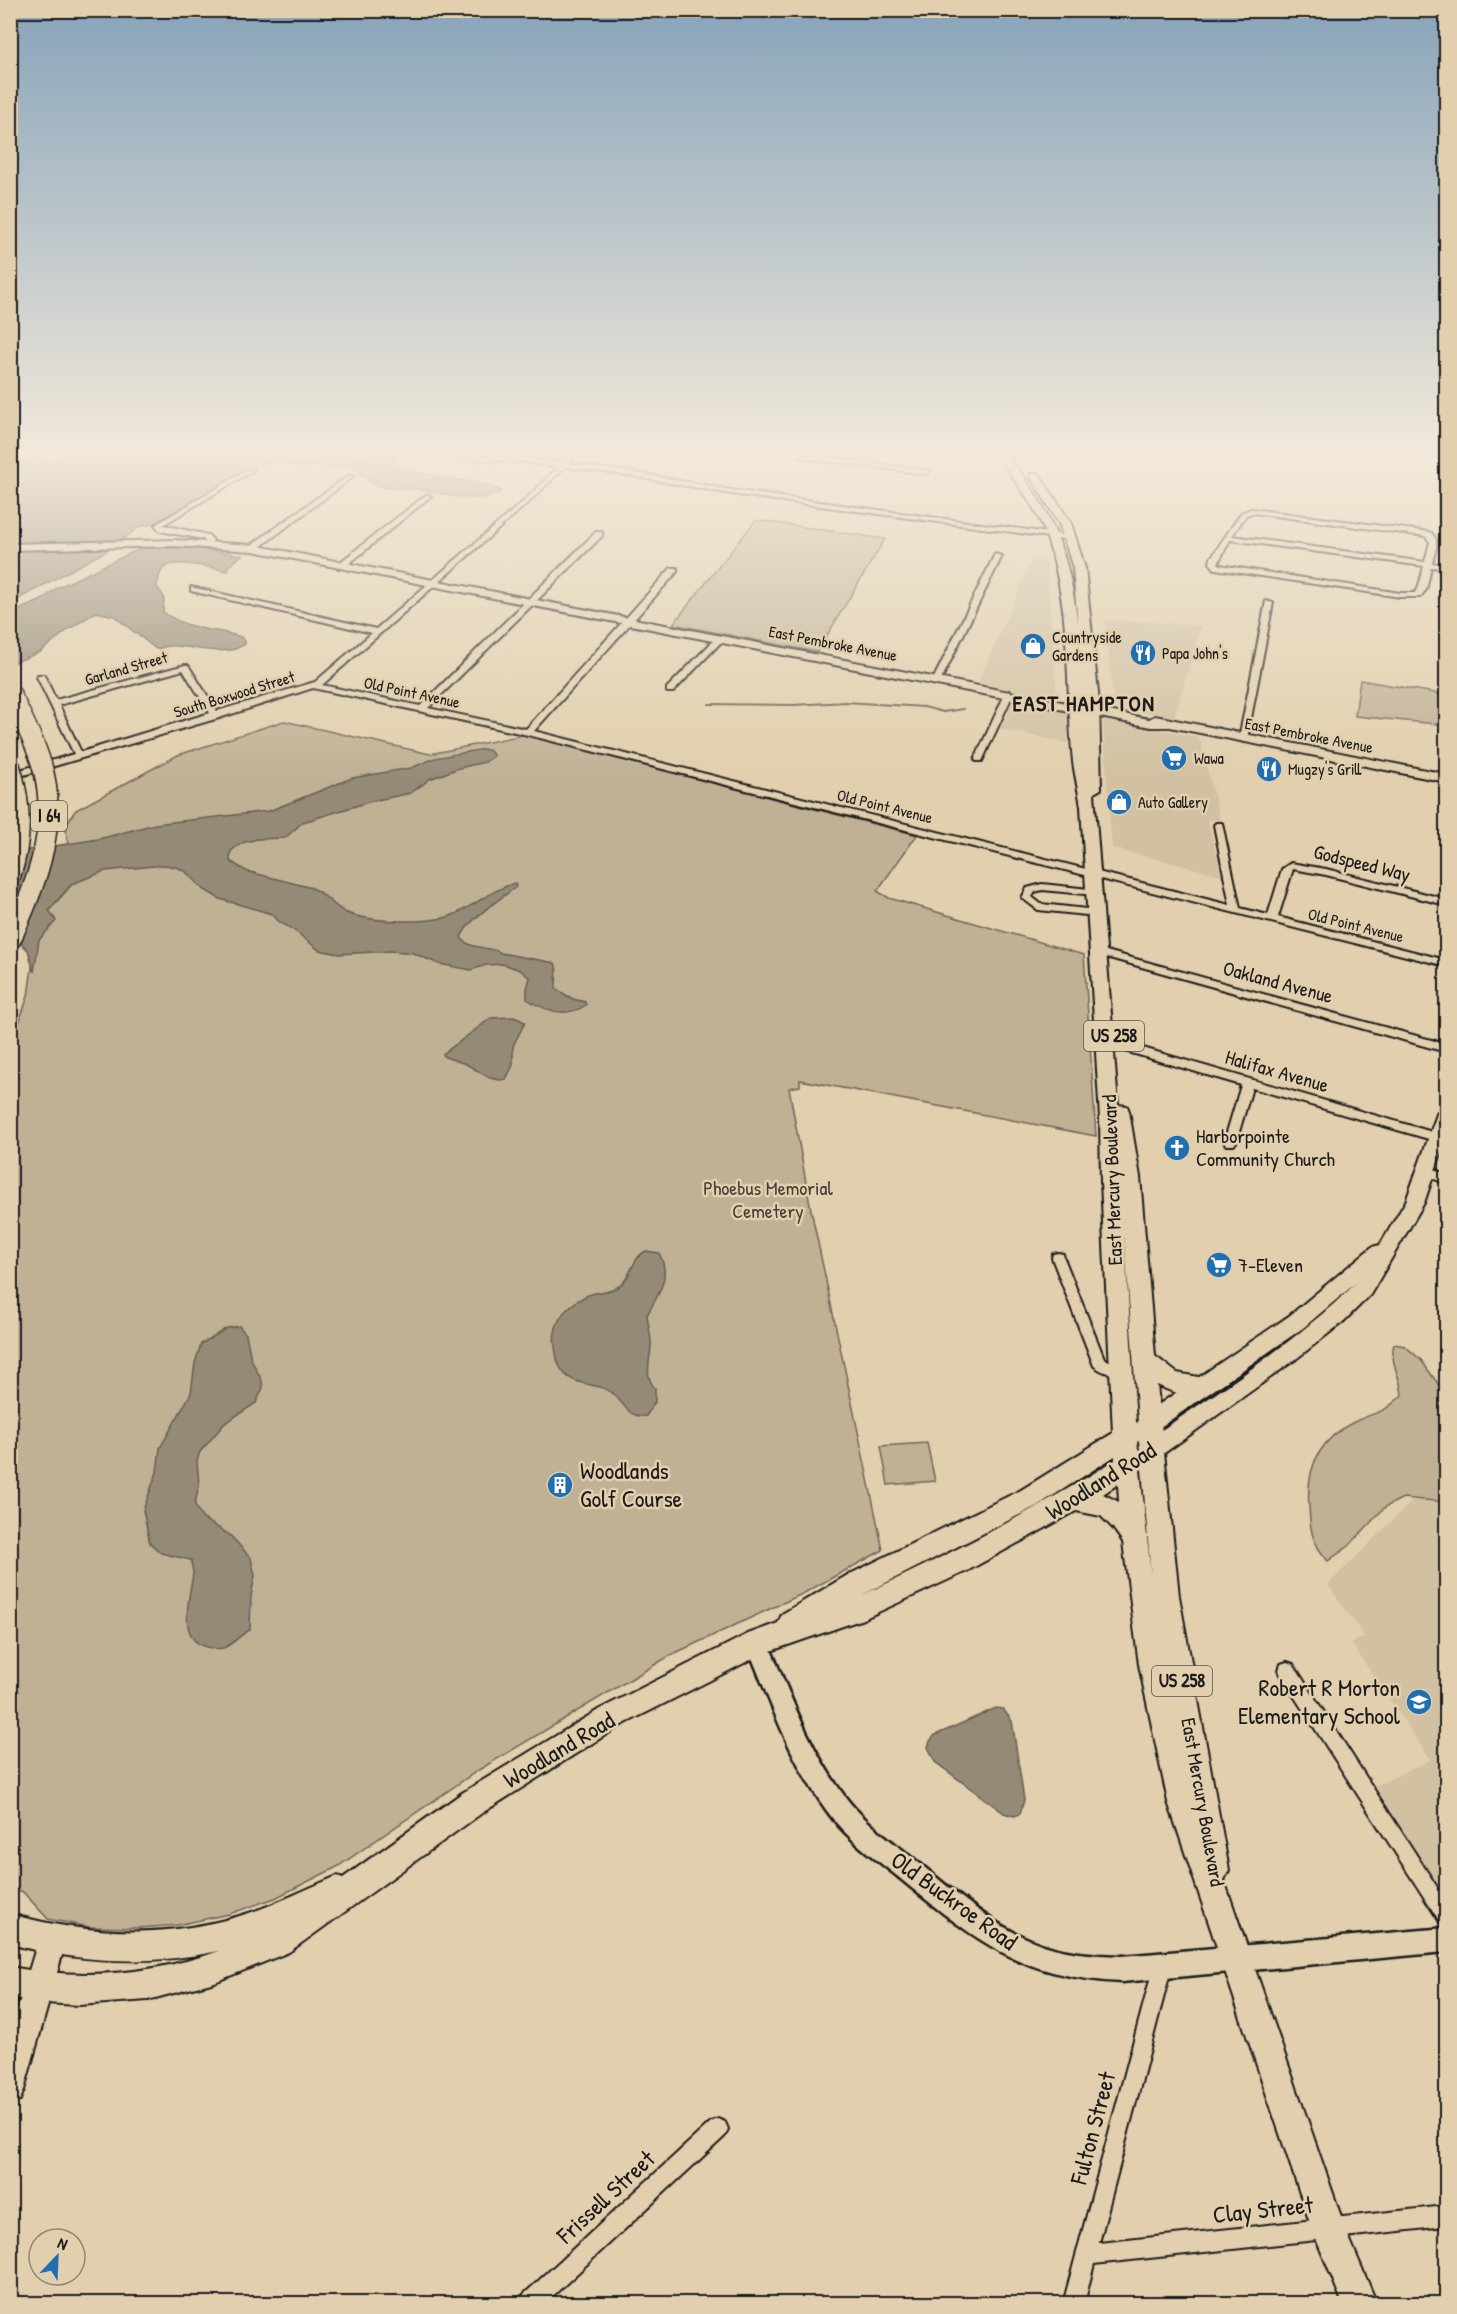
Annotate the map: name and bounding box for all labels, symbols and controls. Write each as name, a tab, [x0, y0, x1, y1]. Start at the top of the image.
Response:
street label: East Pembroke Avenue	[767, 620, 900, 666]
place label: Countryside Gardens	[1052, 626, 1122, 666]
shop icon: Countryside Gardens	[1018, 631, 1048, 661]
restaurant icon: Papa John's	[1128, 638, 1158, 668]
place label: Papa John's	[1162, 642, 1228, 664]
street label: Garland Street	[82, 646, 170, 690]
street label: South Boxwood Street	[171, 665, 298, 723]
street label: Old Point Avenue	[362, 671, 463, 713]
district label: EAST HAMPTON	[1013, 688, 1155, 718]
street label: East Pembroke Avenue	[1243, 712, 1376, 758]
supermarket icon: Wawa	[1159, 743, 1189, 773]
place label: Wawa	[1194, 747, 1224, 769]
restaurant icon: Mugzy's Grill	[1254, 754, 1284, 784]
place label: Mugzy's Grill	[1288, 758, 1362, 780]
street label: Old Point Avenue	[835, 783, 936, 829]
shop icon: Auto Gallery	[1104, 787, 1134, 817]
place label: Auto Gallery	[1138, 791, 1208, 813]
road number: I 64	[31, 801, 67, 831]
street label: Godspeed Way	[1311, 837, 1413, 888]
street label: Old Point Avenue	[1306, 902, 1407, 948]
street label: Oakland Avenue	[1220, 954, 1336, 1009]
road number: US 258	[1084, 1021, 1144, 1051]
street label: Halifax Avenue	[1222, 1043, 1332, 1098]
street label: East Mercury Boulevard	[1095, 1094, 1128, 1266]
place label: Harborpointe Community Church	[1196, 1122, 1335, 1172]
church icon: Harborpointe Community Church	[1162, 1133, 1192, 1163]
park label: Phoebus Memorial Cemetery	[703, 1174, 833, 1224]
supermarket icon: 7-Eleven	[1204, 1250, 1234, 1280]
place label: 7-Eleven	[1238, 1251, 1303, 1278]
street label: Woodland Road	[1039, 1434, 1162, 1527]
place label: Woodlands Golf Course	[580, 1454, 683, 1514]
building icon: Woodlands Golf Course	[545, 1470, 575, 1500]
road number: US 258	[1152, 1666, 1212, 1696]
place label: Robert R Morton Elementary School	[1238, 1671, 1401, 1731]
school or university icon: Robert R Morton Elementary School	[1404, 1687, 1434, 1717]
street label: Woodland Road	[497, 1703, 620, 1795]
street label: East Mercury Boulevard	[1175, 1715, 1232, 1889]
street label: Old Buckroe Road	[885, 1843, 1024, 1957]
street label: Fulton Street	[1061, 2067, 1123, 2188]
street label: Frissell Street	[549, 2142, 662, 2251]
street label: Clay Street	[1211, 2188, 1315, 2230]
north arrow	[27, 2227, 87, 2287]
text: N	[55, 2231, 72, 2255]

